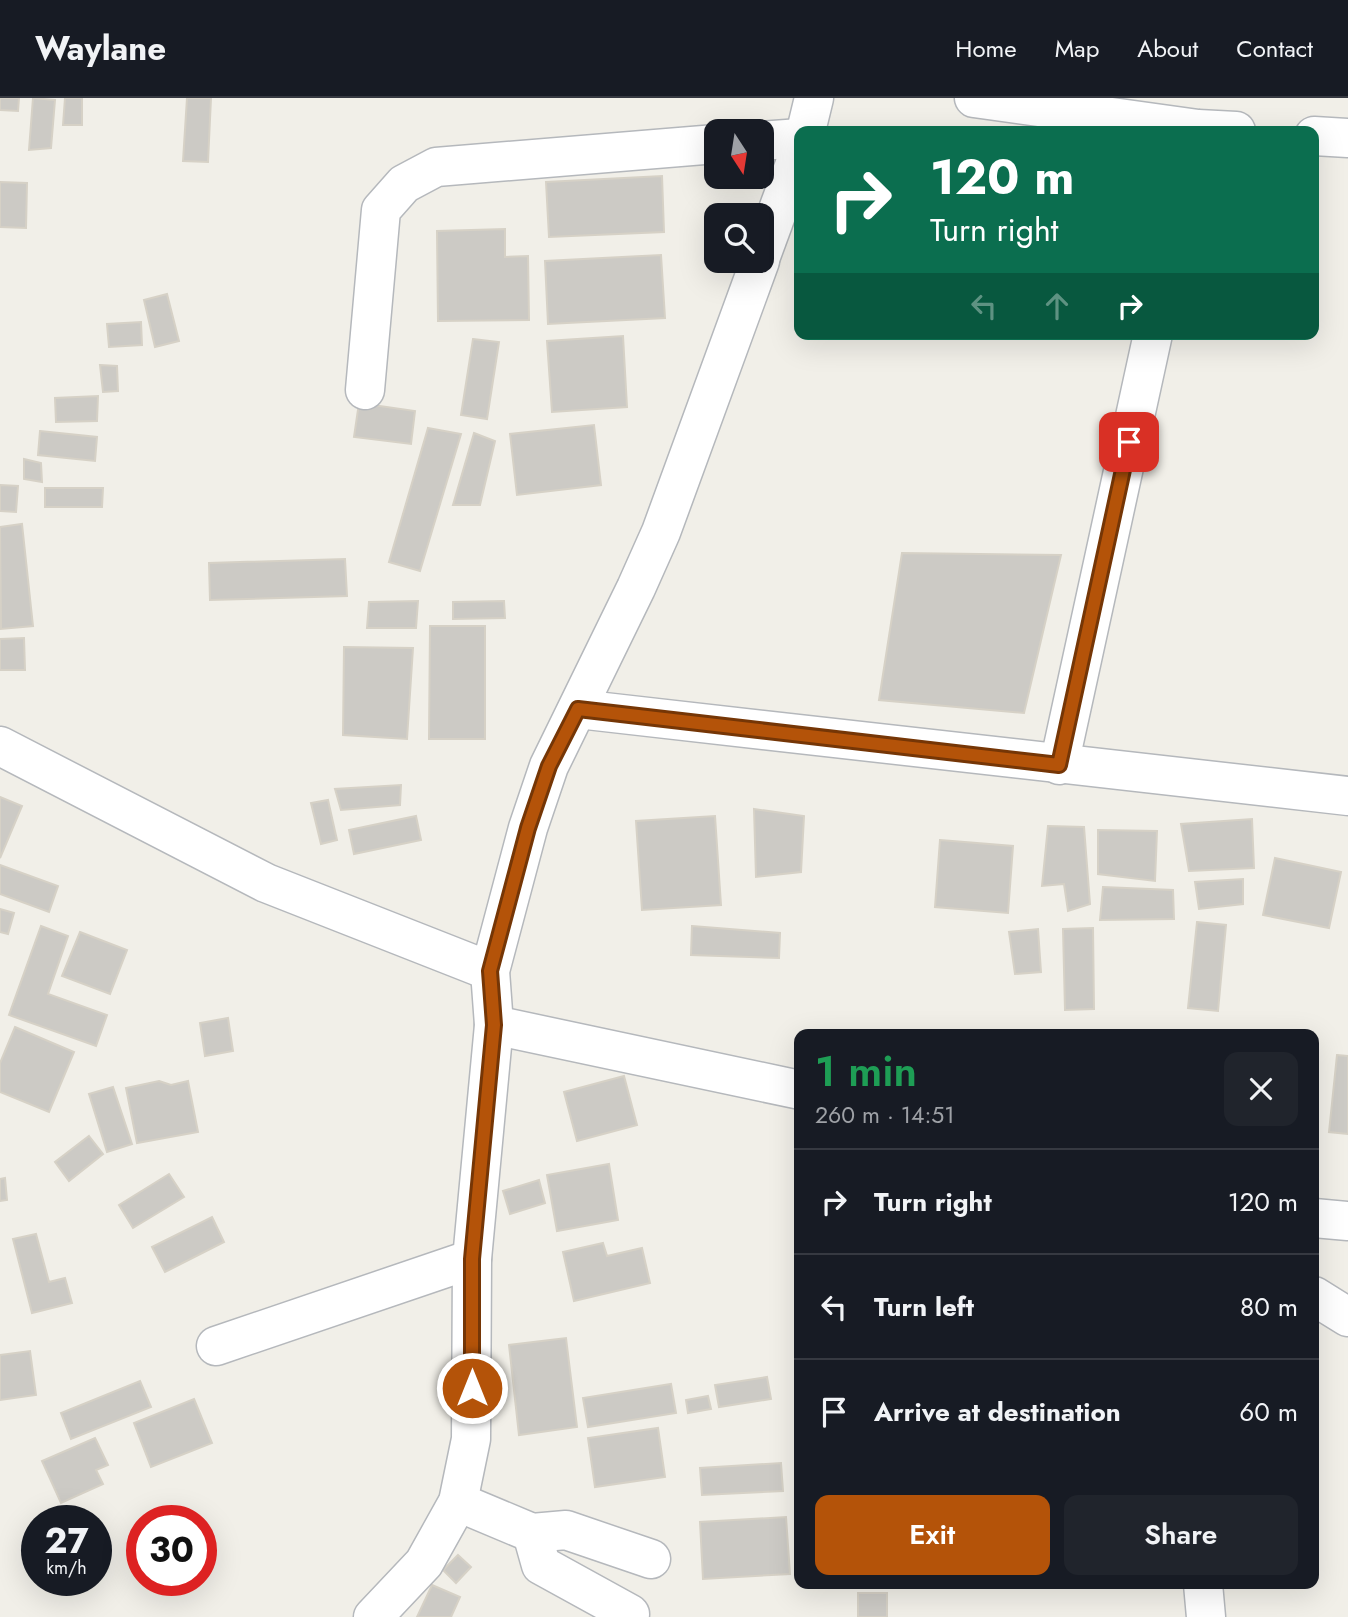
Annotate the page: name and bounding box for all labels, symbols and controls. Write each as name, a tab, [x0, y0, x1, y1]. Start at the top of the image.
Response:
text: Waylane	[35, 25, 166, 72]
text: Home	[955, 31, 1017, 66]
text: Map	[1055, 31, 1099, 66]
text: About	[1137, 31, 1198, 66]
text: Contact	[1236, 31, 1313, 66]
north arrow	[704, 119, 774, 189]
map controls	[704, 119, 774, 273]
text: 120 m	[930, 142, 1074, 212]
icon: right	[815, 154, 906, 245]
button: search	[704, 203, 774, 273]
text: Turn right	[930, 207, 1059, 253]
icon: left	[965, 287, 1003, 325]
icon: ahead	[1038, 287, 1076, 325]
icon: right	[1111, 287, 1149, 325]
pin	[1099, 412, 1159, 472]
icon: arrive	[1110, 423, 1148, 461]
text: 1 min	[815, 1041, 917, 1102]
button: close	[1224, 1052, 1298, 1126]
text: 260 m · 14:51	[815, 1098, 955, 1132]
icon: right	[815, 1183, 853, 1221]
text: Turn right	[874, 1183, 992, 1221]
text: 120 m	[1228, 1183, 1298, 1221]
icon: left	[815, 1288, 853, 1326]
text: Turn left	[874, 1288, 974, 1326]
text: 80 m	[1240, 1288, 1298, 1326]
position arrow	[435, 1351, 509, 1425]
icon: arrive	[815, 1393, 853, 1431]
text: Arrive at destination	[874, 1393, 1121, 1431]
text: 60 m	[1239, 1393, 1298, 1431]
button: Exit	[815, 1495, 1050, 1575]
button: Share	[1064, 1495, 1298, 1575]
speed limit sign: 30	[126, 1505, 217, 1596]
text: 27	[44, 1516, 89, 1566]
text: km/h	[46, 1555, 87, 1581]

